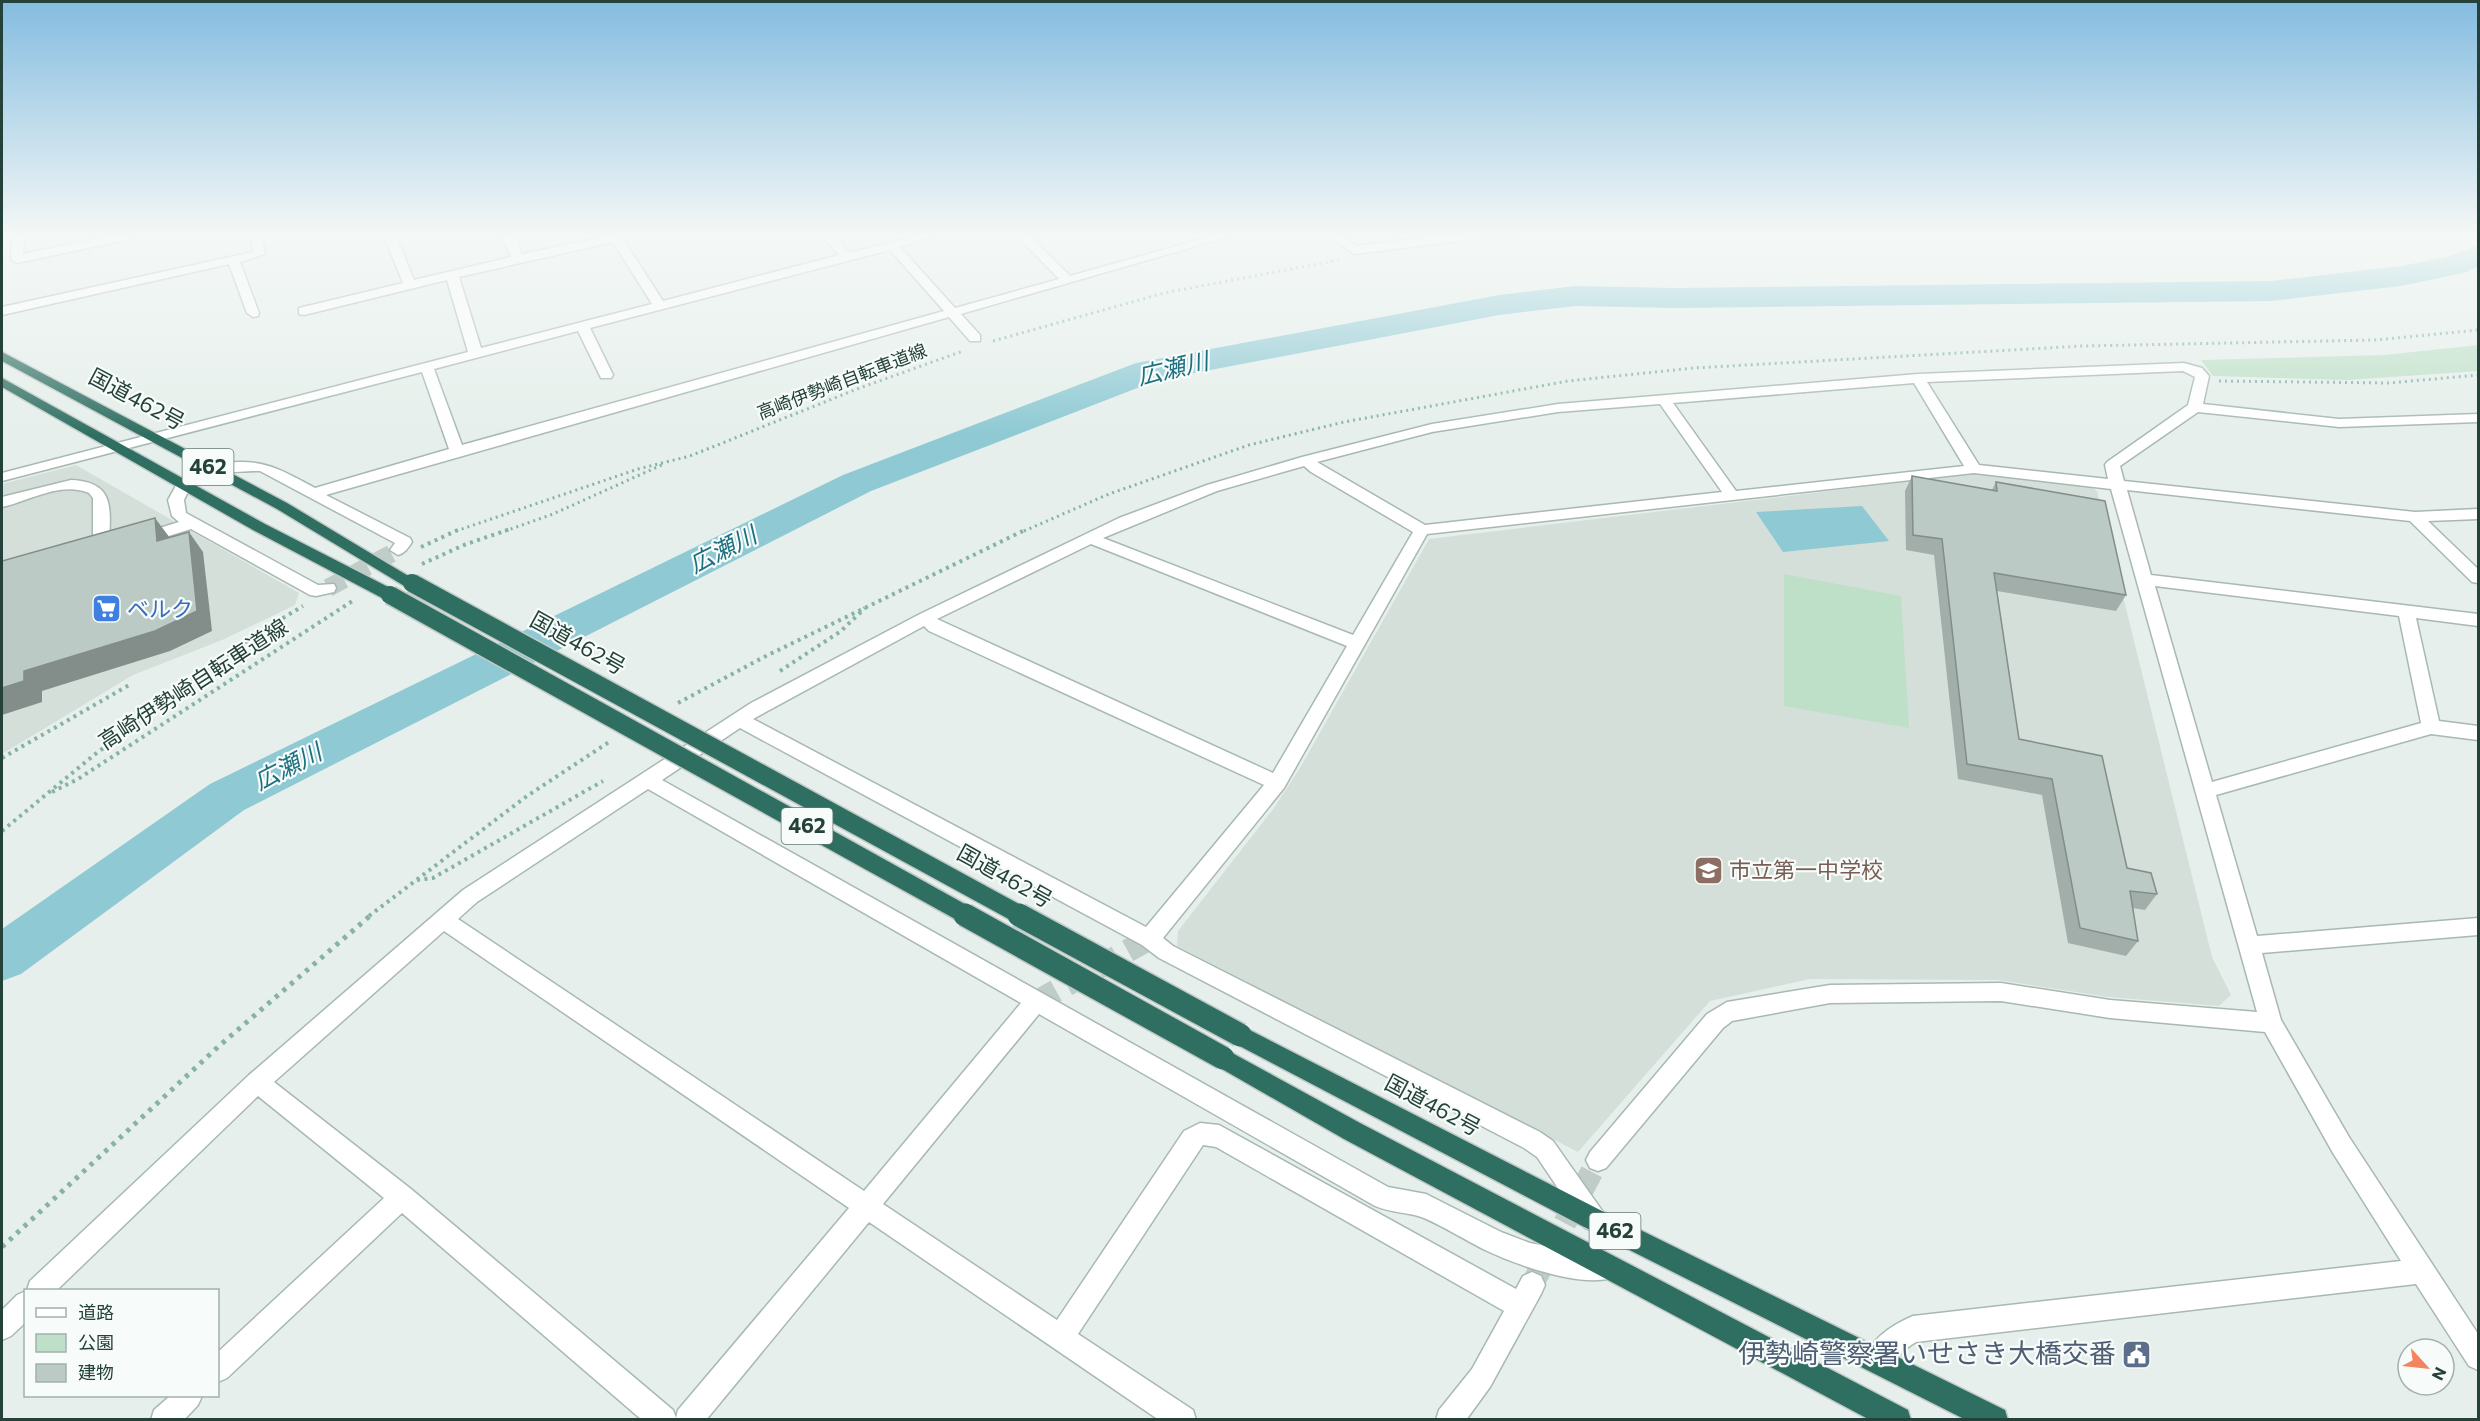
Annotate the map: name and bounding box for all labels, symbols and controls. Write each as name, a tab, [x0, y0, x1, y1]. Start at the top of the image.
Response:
street label: 高崎伊勢崎自転車道線	[754, 339, 930, 424]
water label: 広瀬川	[1134, 345, 1214, 390]
street label: 国道462号	[85, 362, 190, 435]
road number: 462	[182, 449, 234, 485]
water label: 広瀬川	[684, 518, 764, 578]
supermarket icon: ベルク	[90, 593, 122, 625]
place label: ベルク	[127, 595, 193, 622]
street label: 国道462号	[526, 605, 631, 680]
street label: 高崎伊勢崎自転車道線	[93, 612, 292, 755]
water label: 広瀬川	[249, 735, 329, 795]
road number: 462	[782, 808, 832, 844]
street label: 国道462号	[953, 838, 1058, 913]
school or university icon: 市立第一中学校	[1692, 854, 1724, 886]
place label: 市立第一中学校	[1729, 856, 1883, 883]
street label: 国道462号	[1381, 1068, 1486, 1141]
road number: 462	[1590, 1213, 1640, 1249]
legend	[24, 1289, 219, 1397]
text: 道路	[78, 1301, 114, 1323]
text: 公園	[78, 1331, 114, 1353]
place label: 伊勢崎警察署いせさき大橋交番	[1738, 1336, 2116, 1369]
north arrow	[2396, 1337, 2456, 1397]
public building icon: 伊勢崎警察署いせさき大橋交番	[2121, 1338, 2153, 1370]
text: 建物	[78, 1361, 114, 1383]
text: N	[2429, 1364, 2451, 1384]

